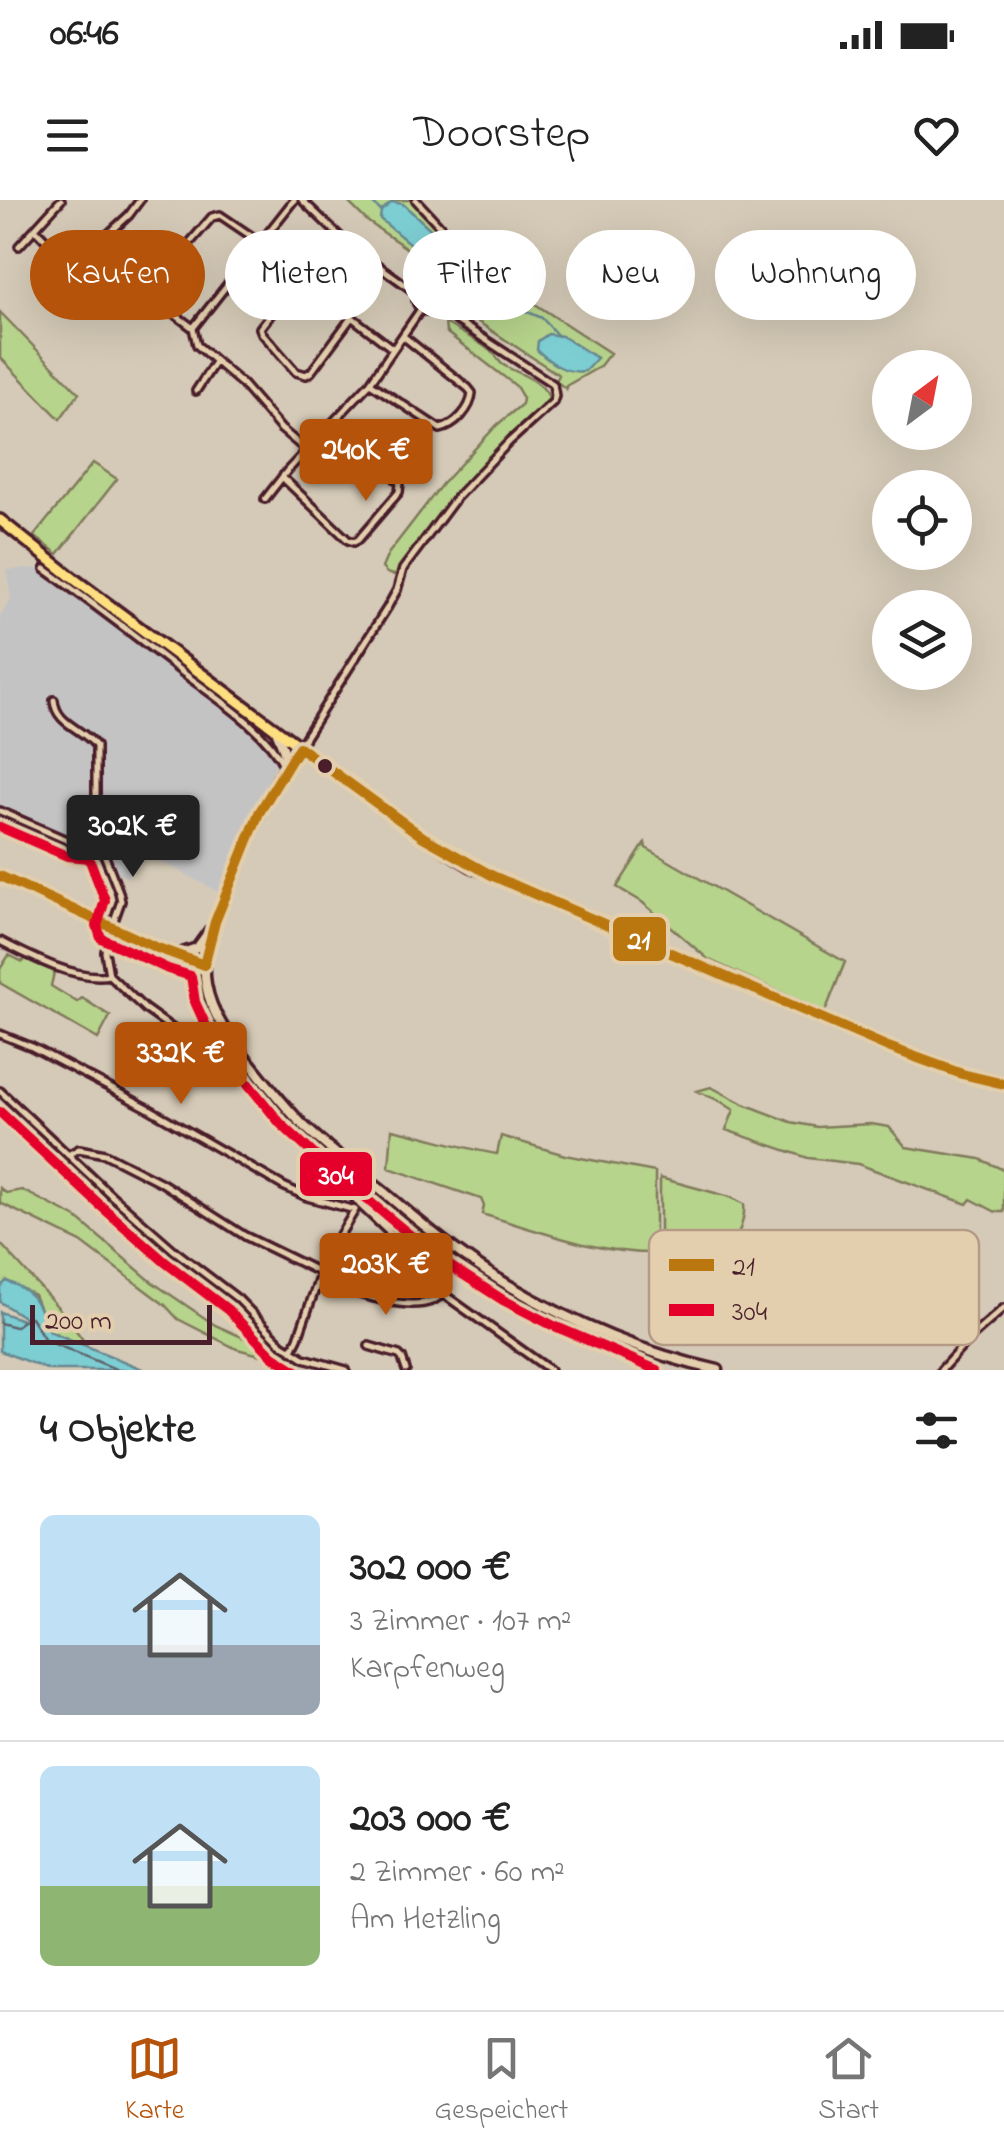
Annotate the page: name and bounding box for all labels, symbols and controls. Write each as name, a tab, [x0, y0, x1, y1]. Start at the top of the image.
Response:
text: 06:46	[50, 7, 119, 63]
text: Doorstep	[414, 102, 590, 168]
icon: menu	[40, 108, 95, 163]
icon: heart	[909, 108, 964, 163]
chip: Kaufen	[30, 230, 205, 320]
chip: Mieten	[225, 230, 383, 320]
chip: Filter	[403, 230, 546, 320]
chip: Neu	[566, 230, 695, 320]
chip: Wohnung	[715, 230, 916, 320]
north arrow	[872, 350, 972, 450]
map controls	[872, 350, 972, 690]
pin: 240K €	[285, 419, 447, 504]
text: 240K €	[322, 428, 410, 475]
button: locate	[872, 470, 972, 570]
button: layers	[872, 590, 972, 690]
unlabelled marker	[315, 756, 335, 776]
pin: 302K €	[52, 795, 214, 880]
text: 302K €	[89, 804, 177, 851]
line badge: 21	[611, 915, 668, 963]
text: 21	[627, 922, 651, 963]
pin: 332K €	[100, 1022, 262, 1107]
text: 332K €	[137, 1031, 225, 1078]
line badge: 304	[298, 1150, 374, 1198]
text: 304	[317, 1157, 354, 1198]
legend	[649, 1230, 979, 1345]
pin: 203K €	[305, 1233, 467, 1318]
text: 203K €	[342, 1242, 430, 1289]
text: 21	[732, 1248, 755, 1289]
text: 304	[732, 1293, 768, 1334]
scale bar	[30, 1300, 212, 1344]
text: 200 m	[45, 1302, 112, 1343]
text: 4 Objekte	[40, 1400, 195, 1461]
icon: filters	[909, 1403, 964, 1458]
text: 302 000 €	[350, 1538, 511, 1599]
icon: home	[120, 1555, 240, 1675]
text: 3 Zimmer · 107 m²	[350, 1599, 571, 1646]
text: Karpfenweg	[350, 1646, 505, 1693]
text: 203 000 €	[350, 1789, 511, 1850]
icon: home	[120, 1806, 240, 1926]
text: 2 Zimmer · 60 m²	[350, 1850, 565, 1897]
text: Am Hetzling	[350, 1897, 501, 1944]
tab: Karte	[125, 2031, 184, 2132]
tab: Gespeichert	[435, 2031, 568, 2132]
tab: Start	[818, 2031, 879, 2132]

